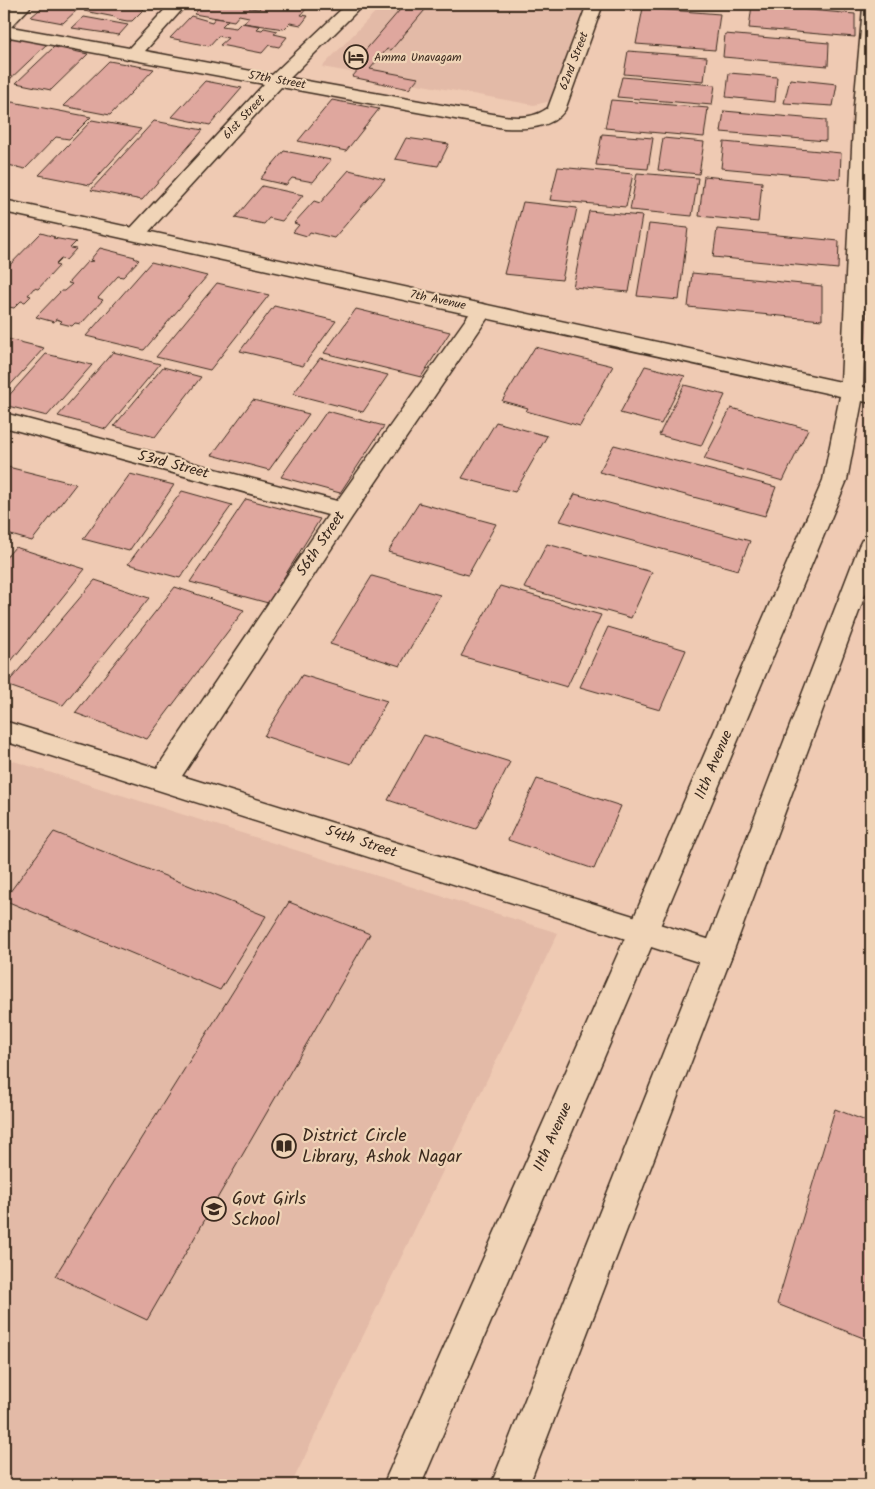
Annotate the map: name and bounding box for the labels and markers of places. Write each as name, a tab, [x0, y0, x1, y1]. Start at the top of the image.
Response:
hotel icon: Amma Unavagam	[343, 44, 369, 70]
place label: Amma Unavagam	[374, 48, 462, 67]
place label: District Circle Library, Ashok Nagar	[302, 1122, 462, 1172]
library icon: District Circle Library, Ashok Nagar	[271, 1133, 297, 1159]
place label: Govt Girls School	[232, 1185, 307, 1235]
school or university icon: Govt Girls School	[201, 1196, 227, 1222]

